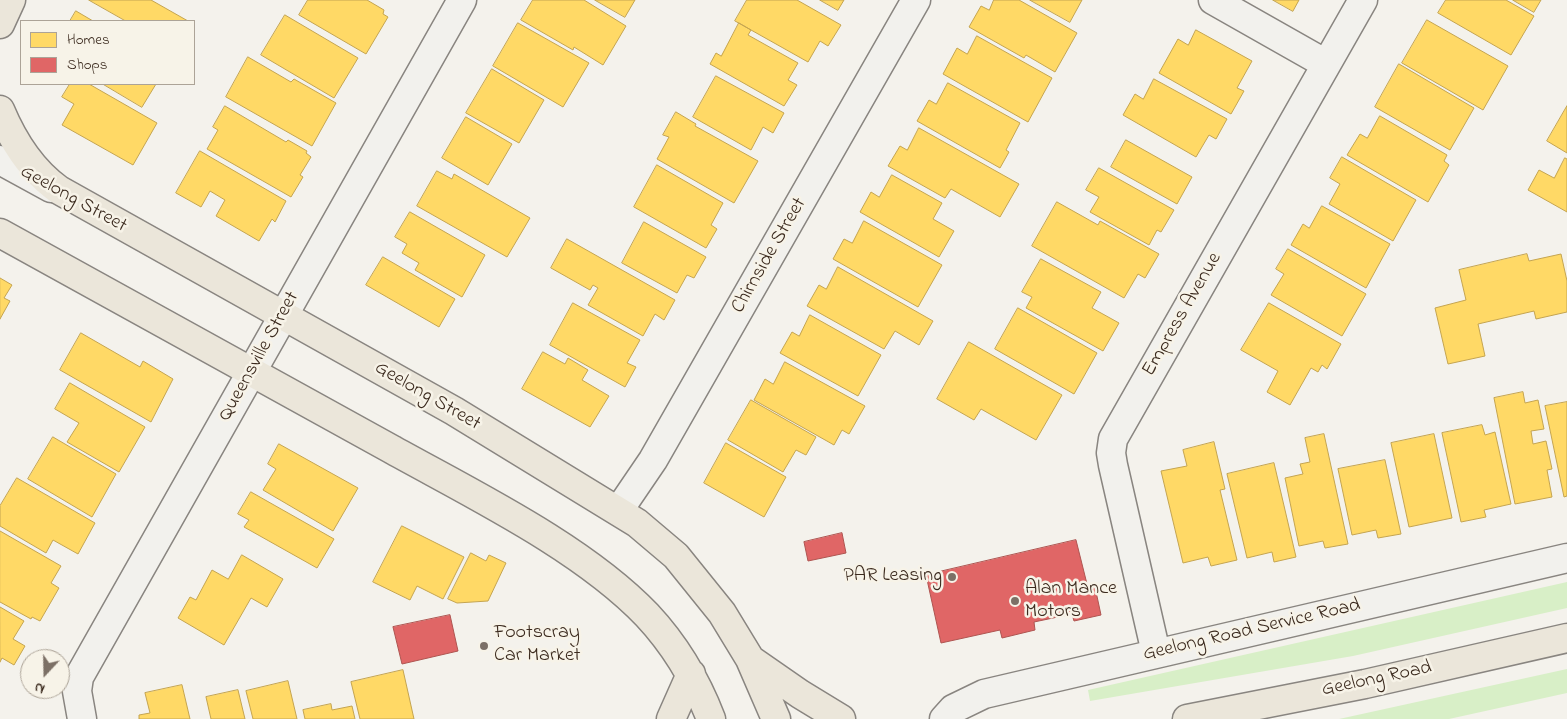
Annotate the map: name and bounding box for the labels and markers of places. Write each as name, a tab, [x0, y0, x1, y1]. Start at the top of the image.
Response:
place label: PAR Leasing	[843, 565, 942, 589]
marker: PAR Leasing	[946, 571, 958, 583]
place label: Alan Mance Motors	[1025, 578, 1117, 625]
marker: Alan Mance Motors	[1009, 595, 1021, 607]
place label: Footscray Car Market	[494, 622, 581, 669]
marker: Footscray Car Market	[478, 640, 490, 652]

